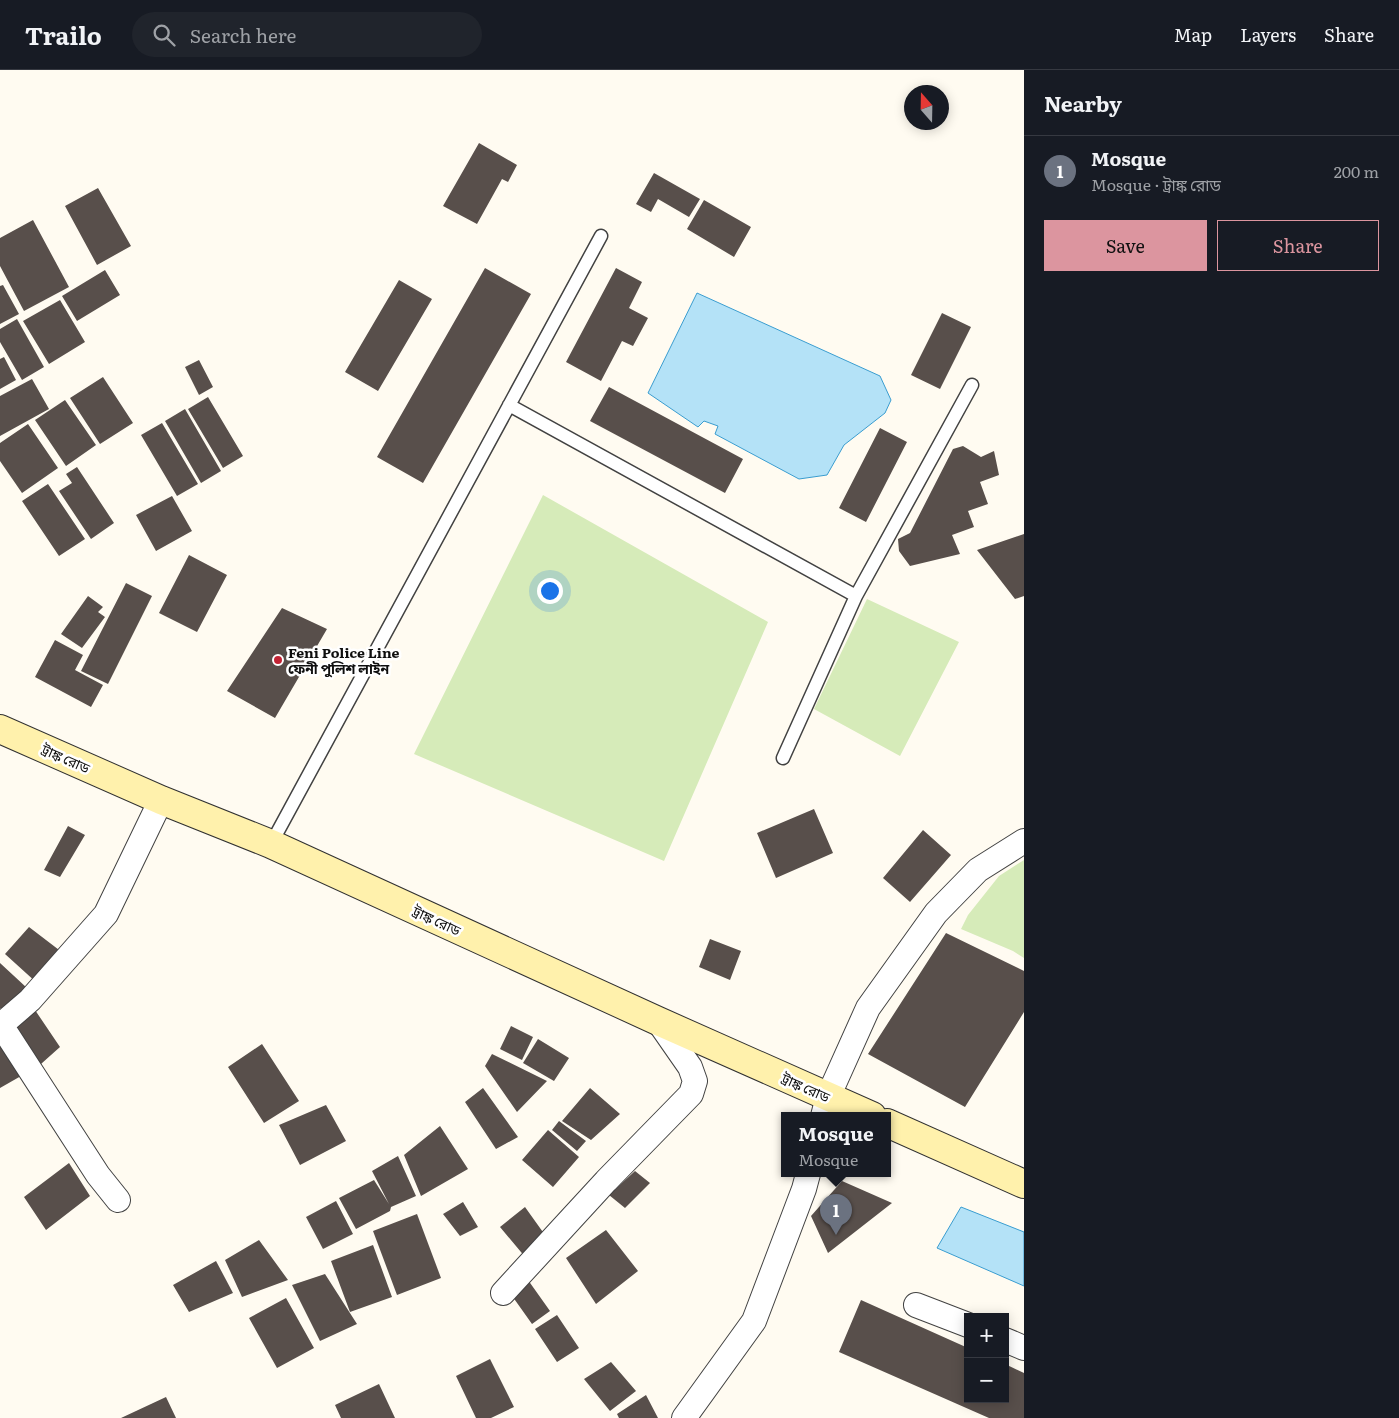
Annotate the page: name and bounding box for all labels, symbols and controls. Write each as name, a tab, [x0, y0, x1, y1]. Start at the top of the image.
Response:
search box	[132, 12, 482, 57]
text: Trailo	[25, 17, 102, 52]
icon: search	[150, 21, 178, 49]
text: Search here	[190, 21, 296, 49]
text: Map	[1174, 21, 1212, 48]
text: Layers	[1240, 21, 1296, 48]
text: Share	[1324, 21, 1374, 48]
north arrow	[904, 85, 949, 130]
text: Nearby	[1044, 87, 1122, 118]
text: Mosque	[1091, 144, 1166, 172]
text: 1	[1057, 159, 1063, 183]
text: 200 m	[1334, 159, 1379, 183]
text: Mosque · ট্রাঙ্ক রোড	[1091, 172, 1221, 196]
button: Save	[1044, 220, 1207, 271]
button: Share	[1217, 220, 1379, 271]
your location	[537, 578, 563, 604]
place label: Feni Police Line ফেনী পুলিশ লাইন	[288, 642, 400, 678]
marker: Feni Police Line ফেনী পুলিশ লাইন	[272, 654, 284, 666]
street label: ট্রাঙ্ক রোড	[38, 738, 94, 778]
street label: ট্রাঙ্ক রোড	[409, 900, 465, 940]
street label: ট্রাঙ্ক রোড	[778, 1067, 834, 1107]
popup	[781, 1112, 891, 1177]
text: Mosque	[798, 1119, 874, 1147]
text: Mosque	[798, 1147, 858, 1171]
pin: 1	[820, 1194, 852, 1235]
map controls	[964, 1313, 1009, 1403]
button: +	[964, 1313, 1009, 1358]
button: −	[964, 1358, 1009, 1403]

